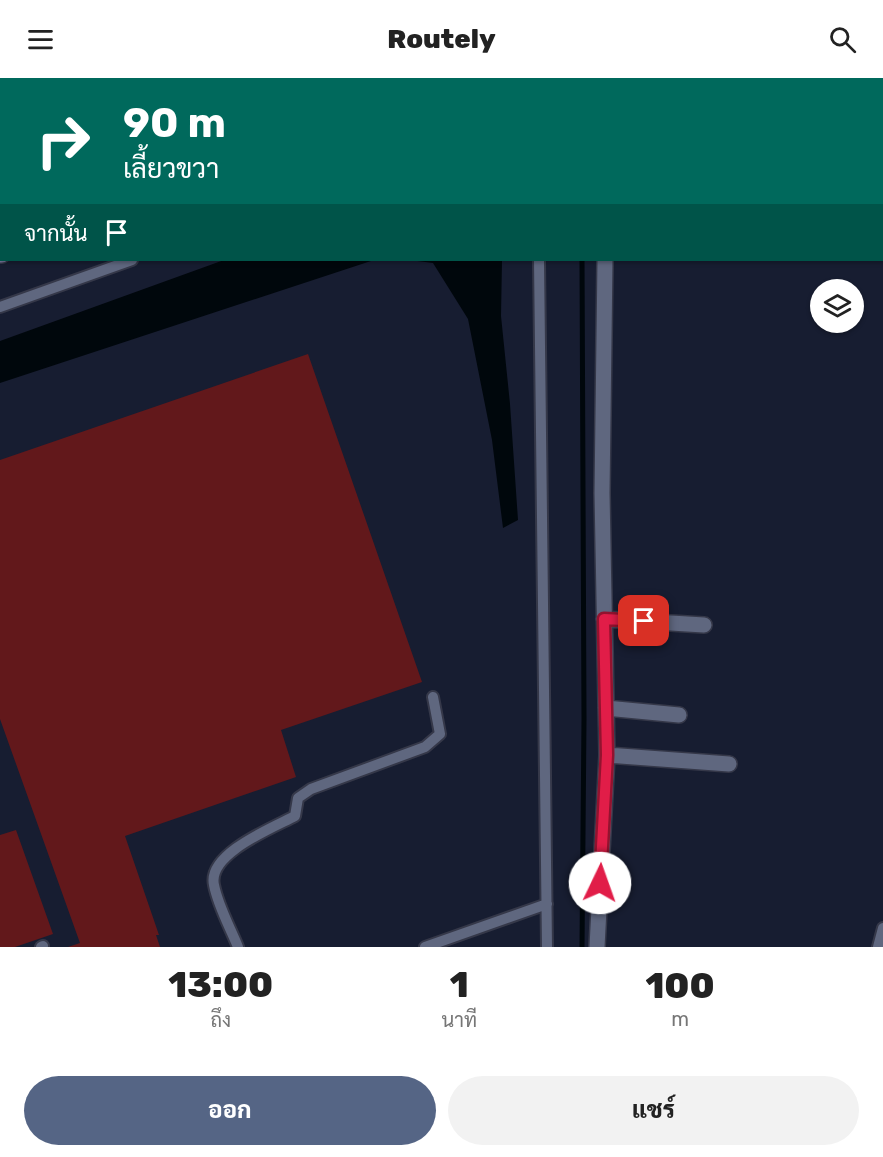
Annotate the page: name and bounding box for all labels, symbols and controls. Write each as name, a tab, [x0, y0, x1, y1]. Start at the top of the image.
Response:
icon: menu	[24, 23, 57, 56]
text: Routely	[387, 23, 496, 55]
icon: search	[826, 23, 859, 56]
text: 90 m	[123, 98, 226, 148]
icon: right	[24, 102, 102, 180]
text: เลี้ยวขวา	[123, 153, 219, 185]
icon: arrive	[100, 216, 133, 249]
text: จากนั้น	[24, 220, 88, 247]
map controls	[810, 279, 864, 333]
button: layers	[810, 279, 864, 333]
pin	[618, 595, 669, 646]
icon: arrive	[627, 604, 660, 637]
position arrow	[568, 851, 632, 915]
text: 13:00	[168, 963, 273, 1006]
text: 1	[450, 963, 469, 1006]
text: 100	[645, 964, 715, 1007]
text: m	[671, 1007, 689, 1031]
text: ถึง	[210, 1008, 231, 1032]
text: นาที	[442, 1008, 477, 1032]
button: ออก	[24, 1076, 436, 1145]
button: แชร์	[448, 1076, 859, 1145]

